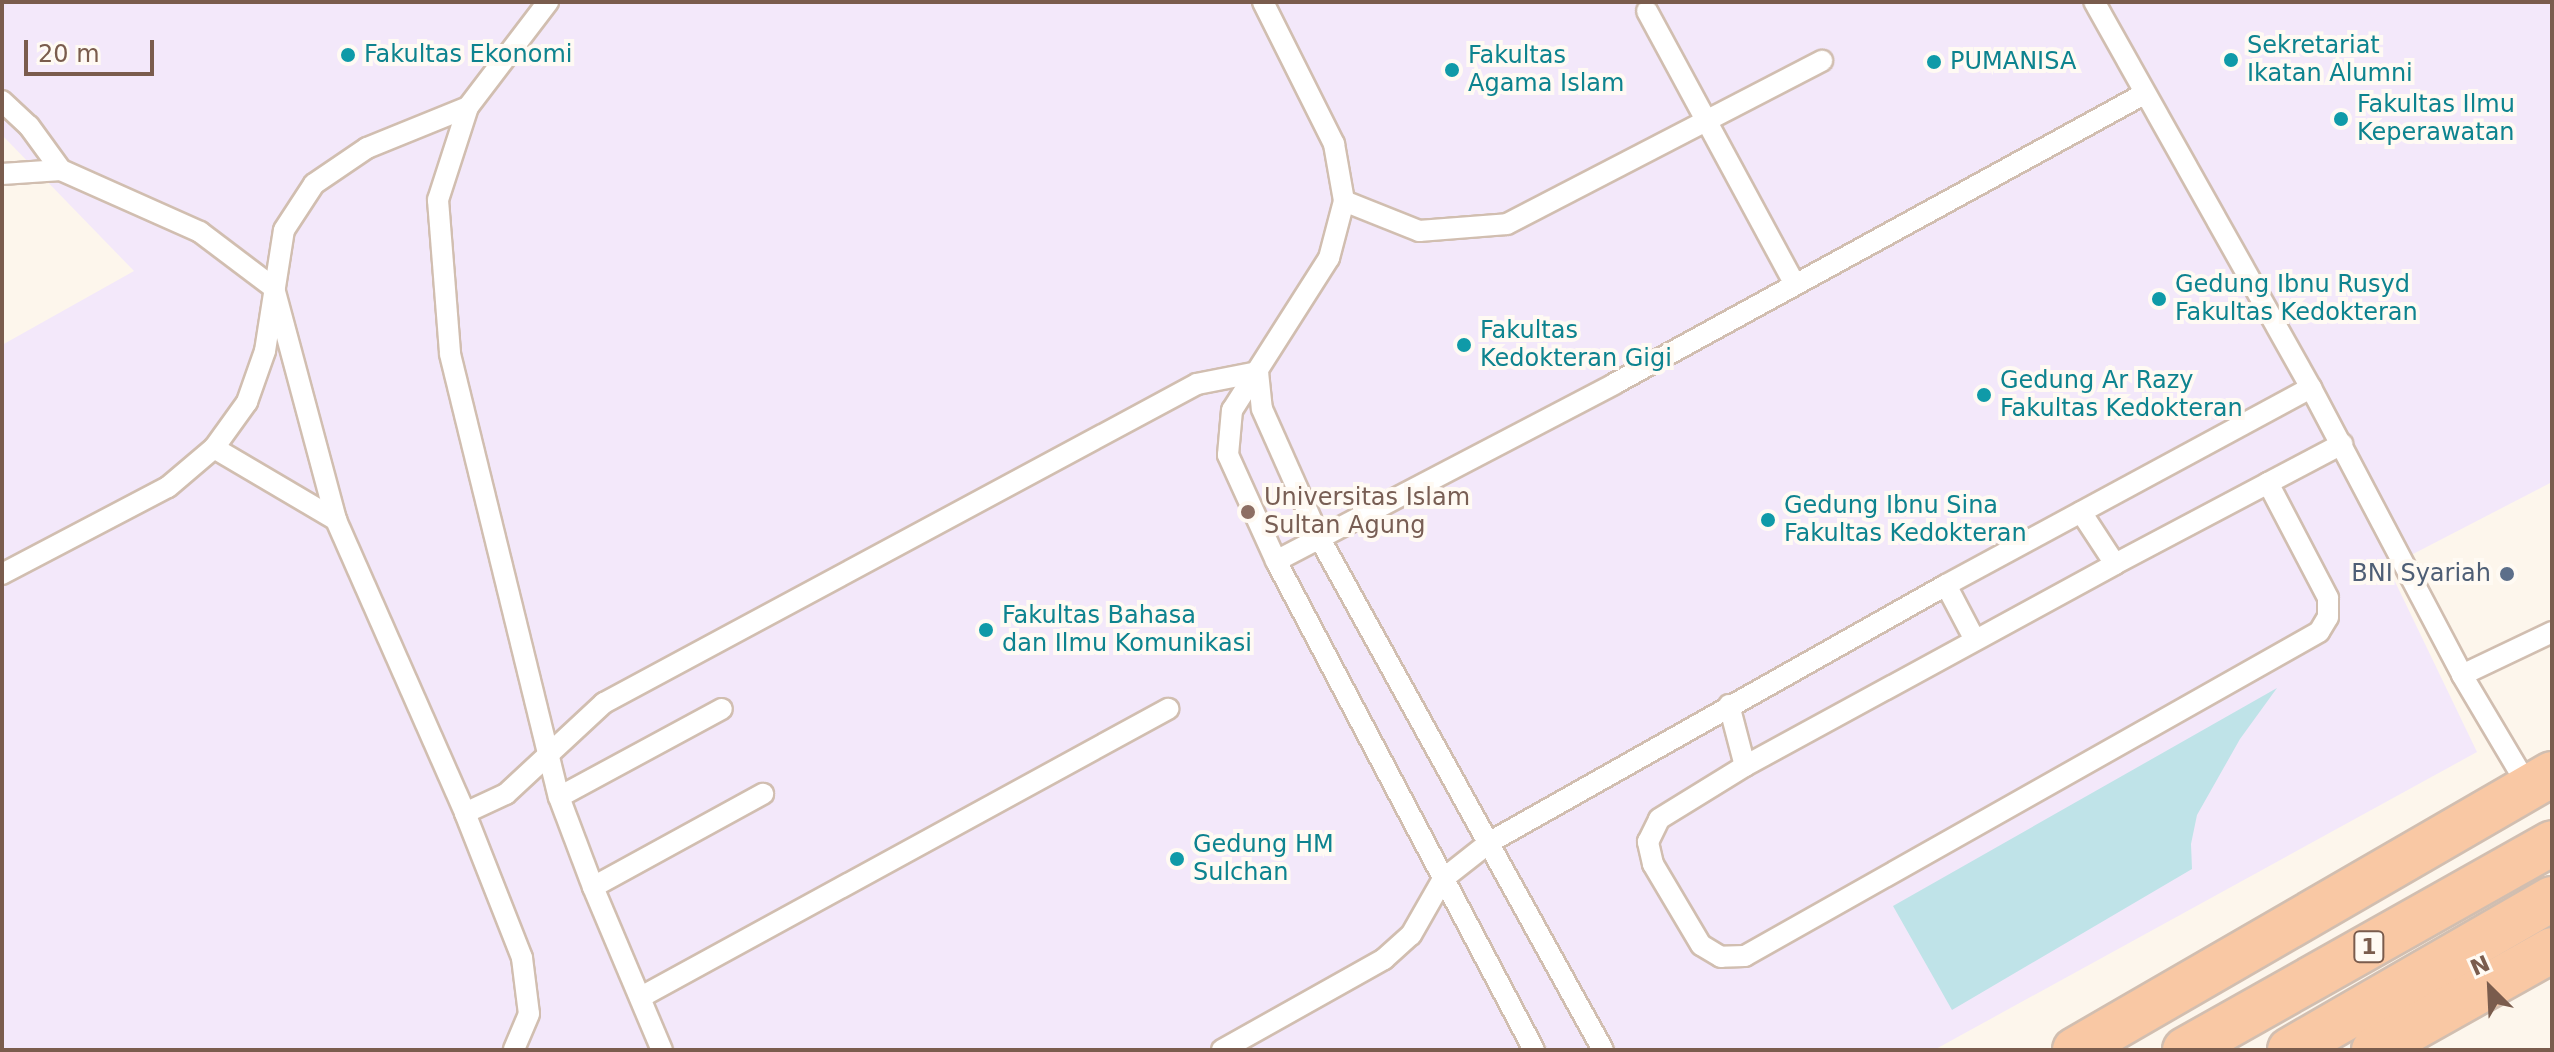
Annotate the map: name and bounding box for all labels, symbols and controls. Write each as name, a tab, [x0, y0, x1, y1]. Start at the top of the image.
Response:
scale bar	[28, 24, 158, 74]
place label: Sekretariat Ikatan Alumni	[2247, 32, 2413, 88]
text: 20 m	[38, 40, 100, 68]
place label: Fakultas Ekonomi	[364, 41, 572, 69]
place label: Fakultas Agama Islam	[1468, 42, 1624, 98]
marker: Fakultas Ekonomi	[339, 46, 357, 64]
place label: PUMANISA	[1950, 48, 2076, 76]
marker: Sekretariat Ikatan Alumni	[2222, 51, 2240, 69]
marker: PUMANISA	[1925, 53, 1943, 71]
marker: Fakultas Agama Islam	[1443, 61, 1461, 79]
place label: Fakultas Ilmu Keperawatan	[2357, 91, 2515, 147]
marker: Fakultas Ilmu Keperawatan	[2332, 110, 2350, 128]
place label: Gedung Ibnu Rusyd Fakultas Kedokteran	[2175, 271, 2418, 327]
marker: Gedung Ibnu Rusyd Fakultas Kedokteran	[2150, 290, 2168, 308]
place label: Fakultas Kedokteran Gigi	[1480, 317, 1672, 373]
marker: Fakultas Kedokteran Gigi	[1455, 336, 1473, 354]
place label: Gedung Ar Razy Fakultas Kedokteran	[2000, 367, 2243, 423]
marker: Gedung Ar Razy Fakultas Kedokteran	[1975, 386, 1993, 404]
place label: Universitas Islam Sultan Agung	[1264, 484, 1470, 540]
place label: Gedung Ibnu Sina Fakultas Kedokteran	[1784, 492, 2027, 548]
marker: Universitas Islam Sultan Agung	[1239, 503, 1257, 521]
marker: Gedung Ibnu Sina Fakultas Kedokteran	[1759, 511, 1777, 529]
place label: BNI Syariah	[2351, 560, 2491, 588]
marker: BNI Syariah	[2498, 565, 2516, 583]
place label: Fakultas Bahasa dan Ilmu Komunikasi	[1002, 602, 1252, 658]
marker: Fakultas Bahasa dan Ilmu Komunikasi	[977, 621, 995, 639]
place label: Gedung HM Sulchan	[1193, 831, 1334, 887]
marker: Gedung HM Sulchan	[1168, 850, 1186, 868]
road number: 1	[2353, 929, 2385, 965]
north arrow	[2450, 948, 2530, 1028]
text: N	[2467, 950, 2494, 981]

